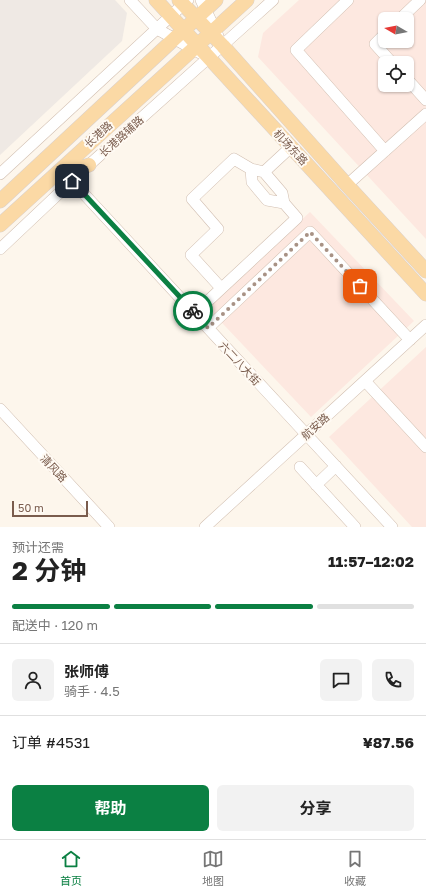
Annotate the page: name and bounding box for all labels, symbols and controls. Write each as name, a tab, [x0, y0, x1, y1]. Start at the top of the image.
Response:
north arrow	[378, 12, 414, 48]
map controls	[378, 12, 414, 92]
button: locate	[378, 56, 414, 92]
street label: 长港路辅路	[96, 113, 146, 159]
street label: 长港路	[81, 118, 115, 150]
street label: 机场东路	[271, 126, 311, 168]
pin	[55, 164, 89, 198]
icon: home	[61, 170, 83, 192]
pin	[343, 269, 377, 303]
icon: bag	[349, 275, 371, 297]
courier	[173, 291, 213, 331]
icon: bike	[182, 300, 204, 322]
street label: 六二八大街	[216, 338, 264, 388]
street label: 航安路	[298, 410, 332, 442]
street label: 清风路	[38, 451, 70, 485]
scale bar	[12, 499, 88, 518]
text: 50 m	[18, 501, 44, 514]
text: 预计还需	[12, 539, 64, 555]
text: 11:57–12:02	[328, 552, 414, 570]
text: 2 分钟	[12, 555, 86, 586]
text: 配送中 · 120 m	[12, 617, 98, 633]
button: person	[12, 659, 54, 701]
button: chat	[320, 659, 362, 701]
button: phone	[372, 659, 414, 701]
text: 张师傅	[64, 662, 109, 680]
text: 骑手 · 4.5	[64, 683, 120, 699]
text: 订单 #4531	[12, 733, 90, 751]
text: ¥87.56	[363, 733, 414, 751]
button: 帮助	[12, 785, 209, 831]
button: 分享	[217, 785, 414, 831]
tab: 首页	[60, 848, 82, 888]
tab: 地图	[202, 848, 224, 888]
tab: 收藏	[344, 848, 366, 888]

